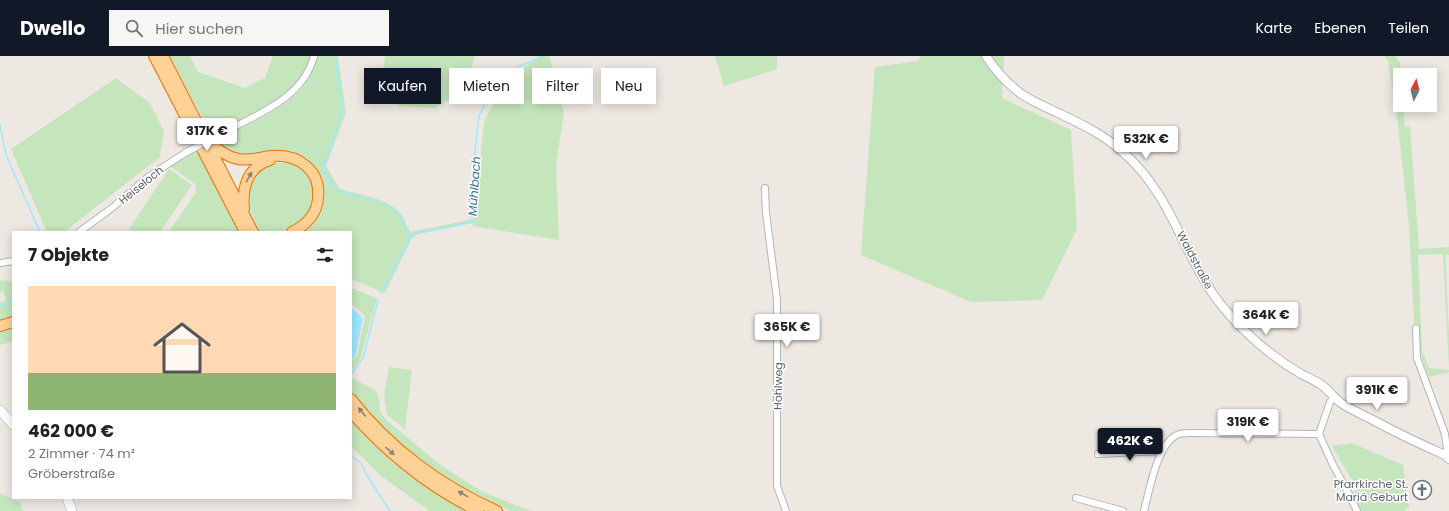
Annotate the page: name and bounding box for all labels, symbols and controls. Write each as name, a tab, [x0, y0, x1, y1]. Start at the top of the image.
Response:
search box	[109, 10, 389, 46]
text: Dwello	[20, 15, 85, 42]
icon: search	[123, 17, 145, 39]
text: Hier suchen	[155, 18, 243, 39]
text: Karte	[1255, 18, 1292, 38]
text: Ebenen	[1314, 18, 1366, 38]
text: Teilen	[1388, 18, 1429, 38]
chip: Kaufen	[364, 68, 441, 104]
chip: Mieten	[449, 68, 524, 104]
chip: Filter	[532, 68, 593, 104]
chip: Neu	[601, 68, 656, 104]
north arrow	[1393, 68, 1437, 112]
map controls	[1393, 68, 1437, 112]
pin: 317K €	[174, 118, 240, 152]
text: 317K €	[186, 121, 228, 140]
pin: 532K €	[1113, 126, 1179, 160]
text: 532K €	[1123, 129, 1169, 148]
water label: Mühlbach	[463, 156, 485, 216]
street label: Heiseloch	[115, 162, 167, 208]
one-way arrow	[245, 171, 252, 183]
street label: Waldstraße	[1173, 228, 1217, 292]
text: 7 Objekte	[28, 243, 109, 267]
icon: filters	[314, 244, 336, 266]
pin: 364K €	[1233, 302, 1299, 336]
text: 364K €	[1242, 305, 1290, 324]
icon: home	[146, 312, 218, 384]
pin: 365K €	[754, 314, 820, 348]
text: 365K €	[764, 317, 810, 336]
street label: Hohlweg	[770, 362, 786, 410]
pin: 391K €	[1344, 377, 1410, 411]
text: 391K €	[1356, 380, 1398, 399]
one-way arrow	[357, 407, 367, 417]
pin: 319K €	[1215, 409, 1281, 443]
text: 319K €	[1227, 412, 1269, 431]
text: 462 000 €	[28, 419, 114, 443]
pin: 462K €	[1097, 428, 1163, 462]
text: 462K €	[1107, 431, 1153, 450]
text: 2 Zimmer · 74 m²	[28, 444, 135, 463]
one-way arrow	[384, 447, 395, 456]
text: Gröberstraße	[28, 464, 115, 483]
place label: Pfarrkirche St. Mariä Geburt	[1334, 476, 1408, 505]
church icon: Pfarrkirche St. Mariä Geburt	[1411, 479, 1433, 501]
one-way arrow	[457, 490, 468, 497]

